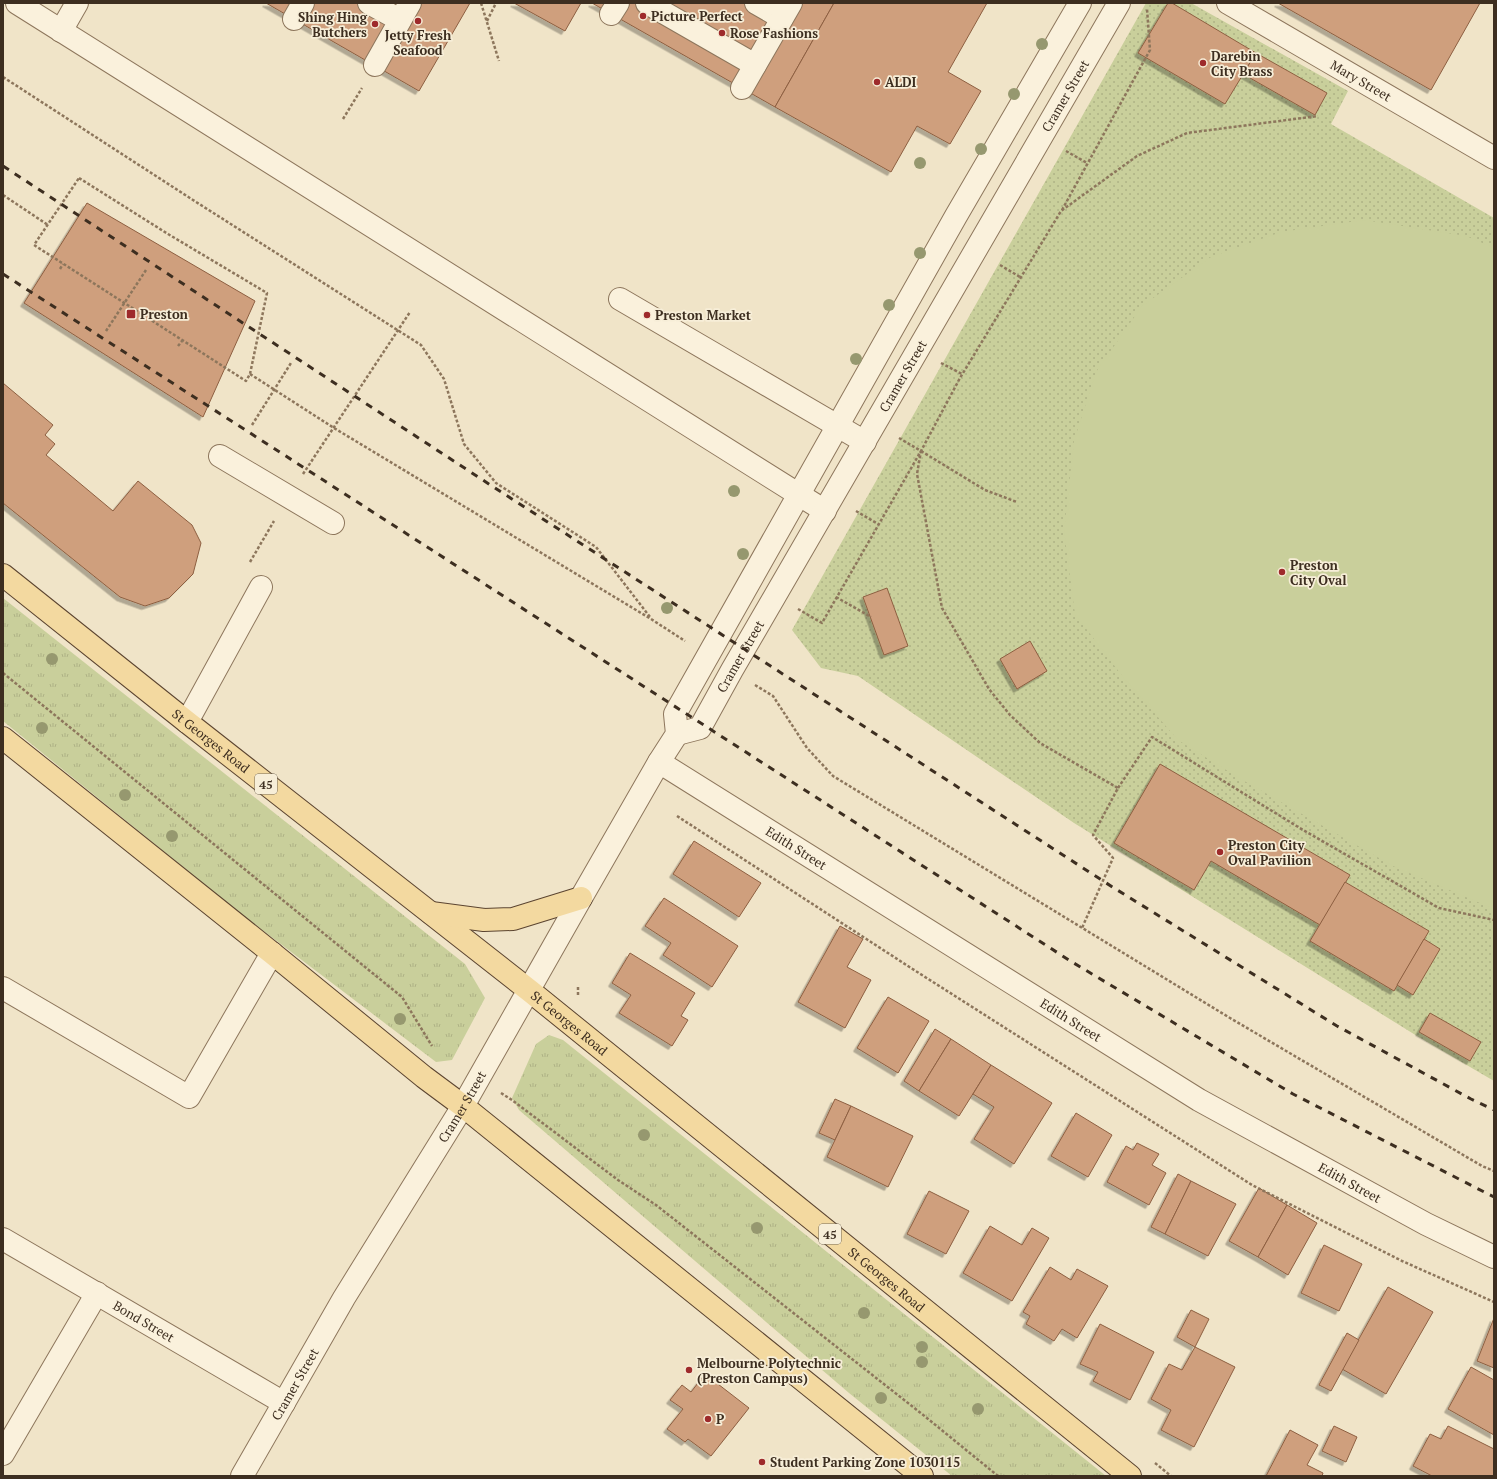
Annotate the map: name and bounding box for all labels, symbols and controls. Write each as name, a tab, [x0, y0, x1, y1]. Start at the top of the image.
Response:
place label: Picture Perfect	[651, 7, 743, 25]
place label: Shing Hing Butchers	[298, 8, 368, 41]
marker: Picture Perfect	[638, 11, 648, 21]
marker: Jetty Fresh Seafood	[413, 16, 423, 26]
marker: Shing Hing Butchers	[370, 19, 380, 29]
place label: Rose Fashions	[730, 24, 818, 42]
place label: Jetty Fresh Seafood	[385, 26, 452, 59]
marker: Rose Fashions	[717, 28, 727, 38]
place label: Darebin City Brass	[1211, 47, 1272, 80]
street label: Cramer Street	[1037, 56, 1093, 135]
street label: Mary Street	[1327, 56, 1395, 105]
marker: Darebin City Brass	[1198, 58, 1208, 68]
place label: ALDI	[885, 73, 917, 91]
marker: ALDI	[872, 77, 882, 87]
place label: Preston	[140, 305, 189, 323]
place label: Preston Market	[655, 306, 752, 324]
marker: Preston	[125, 308, 137, 320]
marker: Preston Market	[642, 310, 652, 320]
street label: Cramer Street	[875, 336, 931, 415]
place label: Preston City Oval	[1290, 556, 1347, 589]
marker: Preston City Oval	[1277, 567, 1287, 577]
street label: Cramer Street	[712, 617, 768, 696]
street label: St Georges Road	[169, 705, 253, 777]
road number: 45	[255, 774, 277, 794]
street label: Edith Street	[762, 822, 831, 874]
place label: Preston City Oval Pavilion	[1228, 836, 1312, 869]
marker: Preston City Oval Pavilion	[1215, 847, 1225, 857]
street label: St Georges Road	[527, 986, 612, 1059]
street label: Edith Street	[1037, 994, 1105, 1046]
street label: Cramer Street	[434, 1067, 490, 1146]
street label: Edith Street	[1315, 1158, 1385, 1207]
road number: 45	[819, 1224, 841, 1244]
street label: St Georges Road	[844, 1243, 929, 1316]
street label: Bond Street	[110, 1296, 178, 1346]
street label: Cramer Street	[267, 1344, 323, 1423]
place label: Melbourne Polytechnic (Preston Campus)	[697, 1354, 841, 1387]
marker: Melbourne Polytechnic (Preston Campus)	[684, 1365, 694, 1375]
place label: P	[716, 1410, 724, 1428]
marker: P	[703, 1414, 713, 1424]
place label: Student Parking Zone 1030115	[770, 1453, 960, 1471]
marker: Student Parking Zone 1030115	[757, 1457, 767, 1467]

